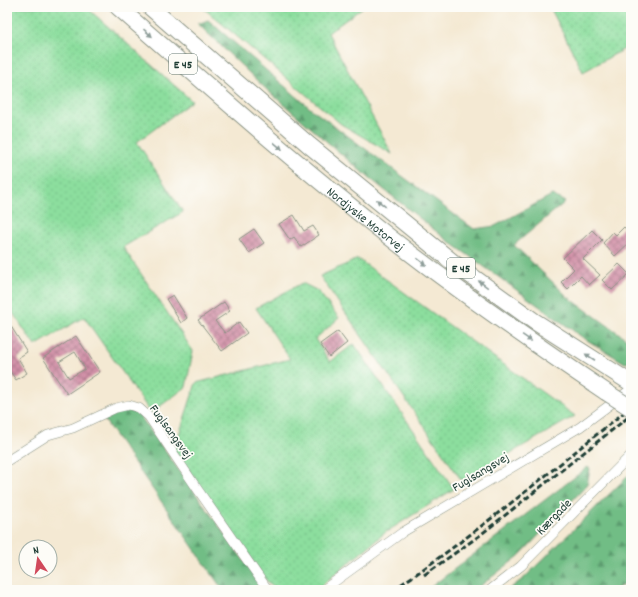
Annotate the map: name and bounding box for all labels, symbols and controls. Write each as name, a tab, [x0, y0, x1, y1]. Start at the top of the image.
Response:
one-way arrow	[142, 28, 153, 37]
road number: E 45	[169, 54, 197, 74]
one-way arrow	[273, 141, 283, 150]
street label: Nordjyske Motorvej	[322, 183, 408, 257]
one-way arrow	[376, 199, 386, 208]
one-way arrow	[416, 258, 427, 266]
road number: E 45	[447, 258, 475, 278]
one-way arrow	[478, 280, 488, 288]
one-way arrow	[522, 334, 532, 342]
one-way arrow	[585, 353, 595, 361]
street label: Fuglsangsvej	[144, 401, 196, 464]
street label: Fuglsangsvej	[449, 449, 513, 498]
street label: Kærgade	[533, 495, 577, 540]
north arrow	[18, 539, 58, 579]
text: N	[32, 543, 41, 560]

